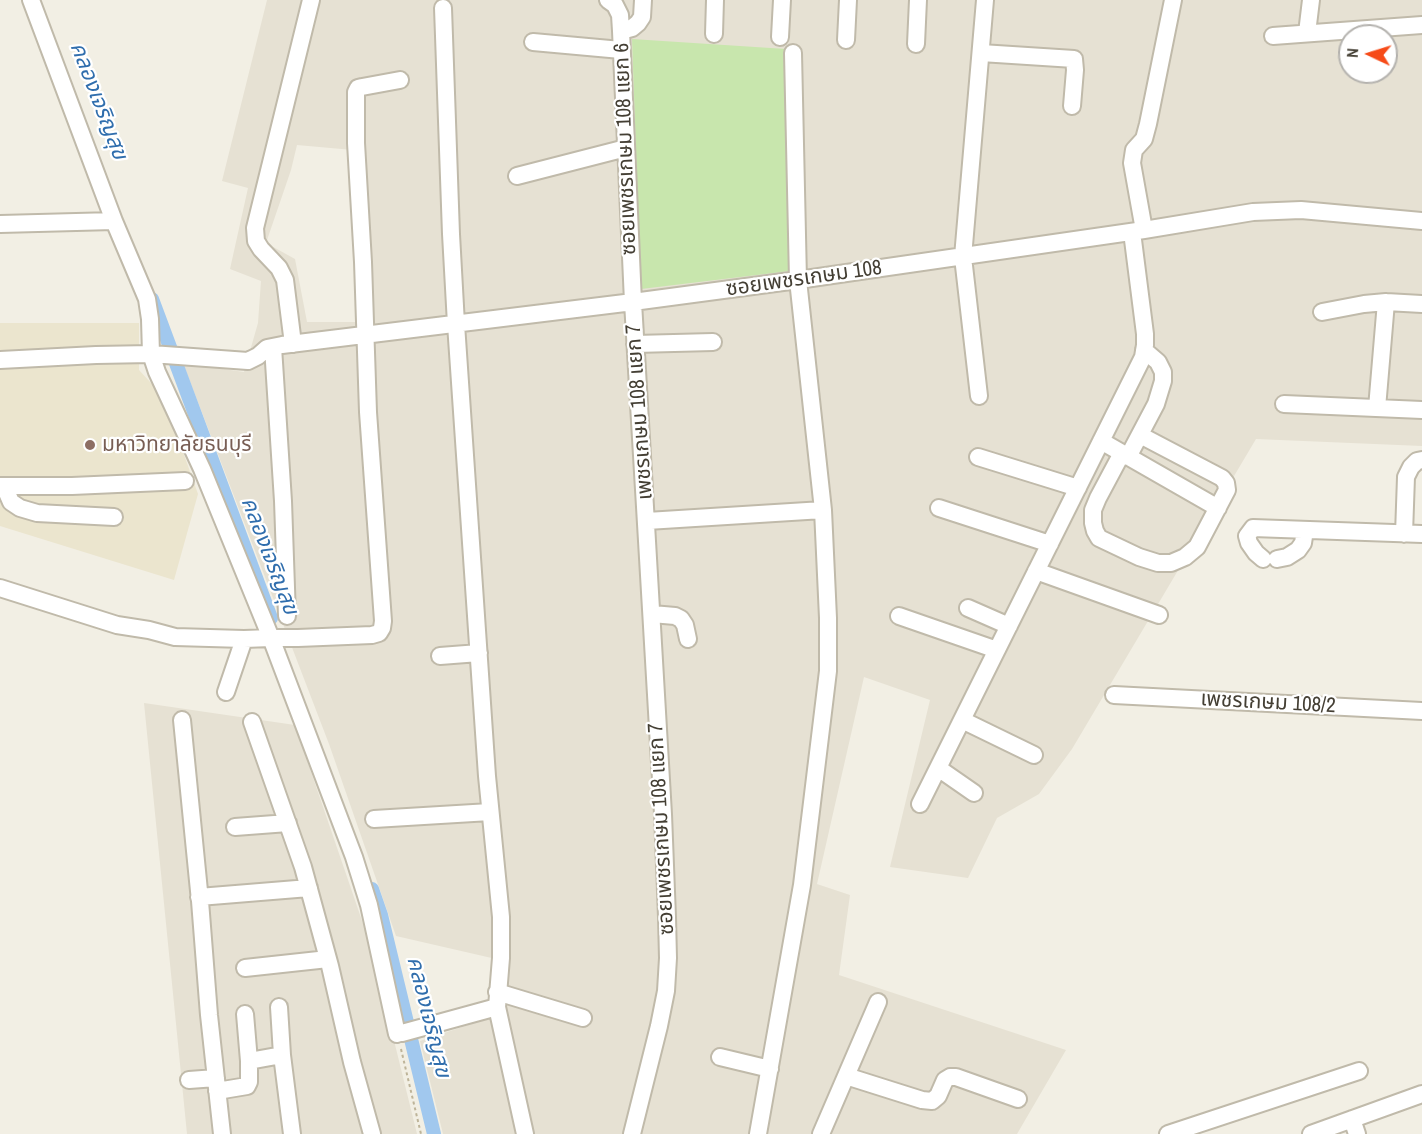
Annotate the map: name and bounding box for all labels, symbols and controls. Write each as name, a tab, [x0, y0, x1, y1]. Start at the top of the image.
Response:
north arrow	[1338, 24, 1398, 84]
water label: คลองเจริญสุข	[64, 39, 132, 163]
street label: ซอยเพชรเกษม 108 แยก 6	[610, 42, 642, 256]
text: N	[1341, 47, 1363, 58]
street label: ซอยเพชรเกษม 108	[724, 256, 884, 302]
street label: เพชรเกษม 108 แยก 7	[621, 323, 659, 501]
place label: มหาวิทยาลัยธนบุรี	[102, 432, 252, 458]
marker: มหาวิทยาลัยธนบุรี	[83, 438, 97, 452]
water label: คลองเจริญสุข	[235, 494, 303, 618]
street label: เพชรเกษม 108/2	[1200, 687, 1336, 719]
street label: ซอยเพชรเกษม 108 แยก 7	[644, 722, 680, 936]
water label: คลองเจริญสุข	[400, 954, 456, 1080]

